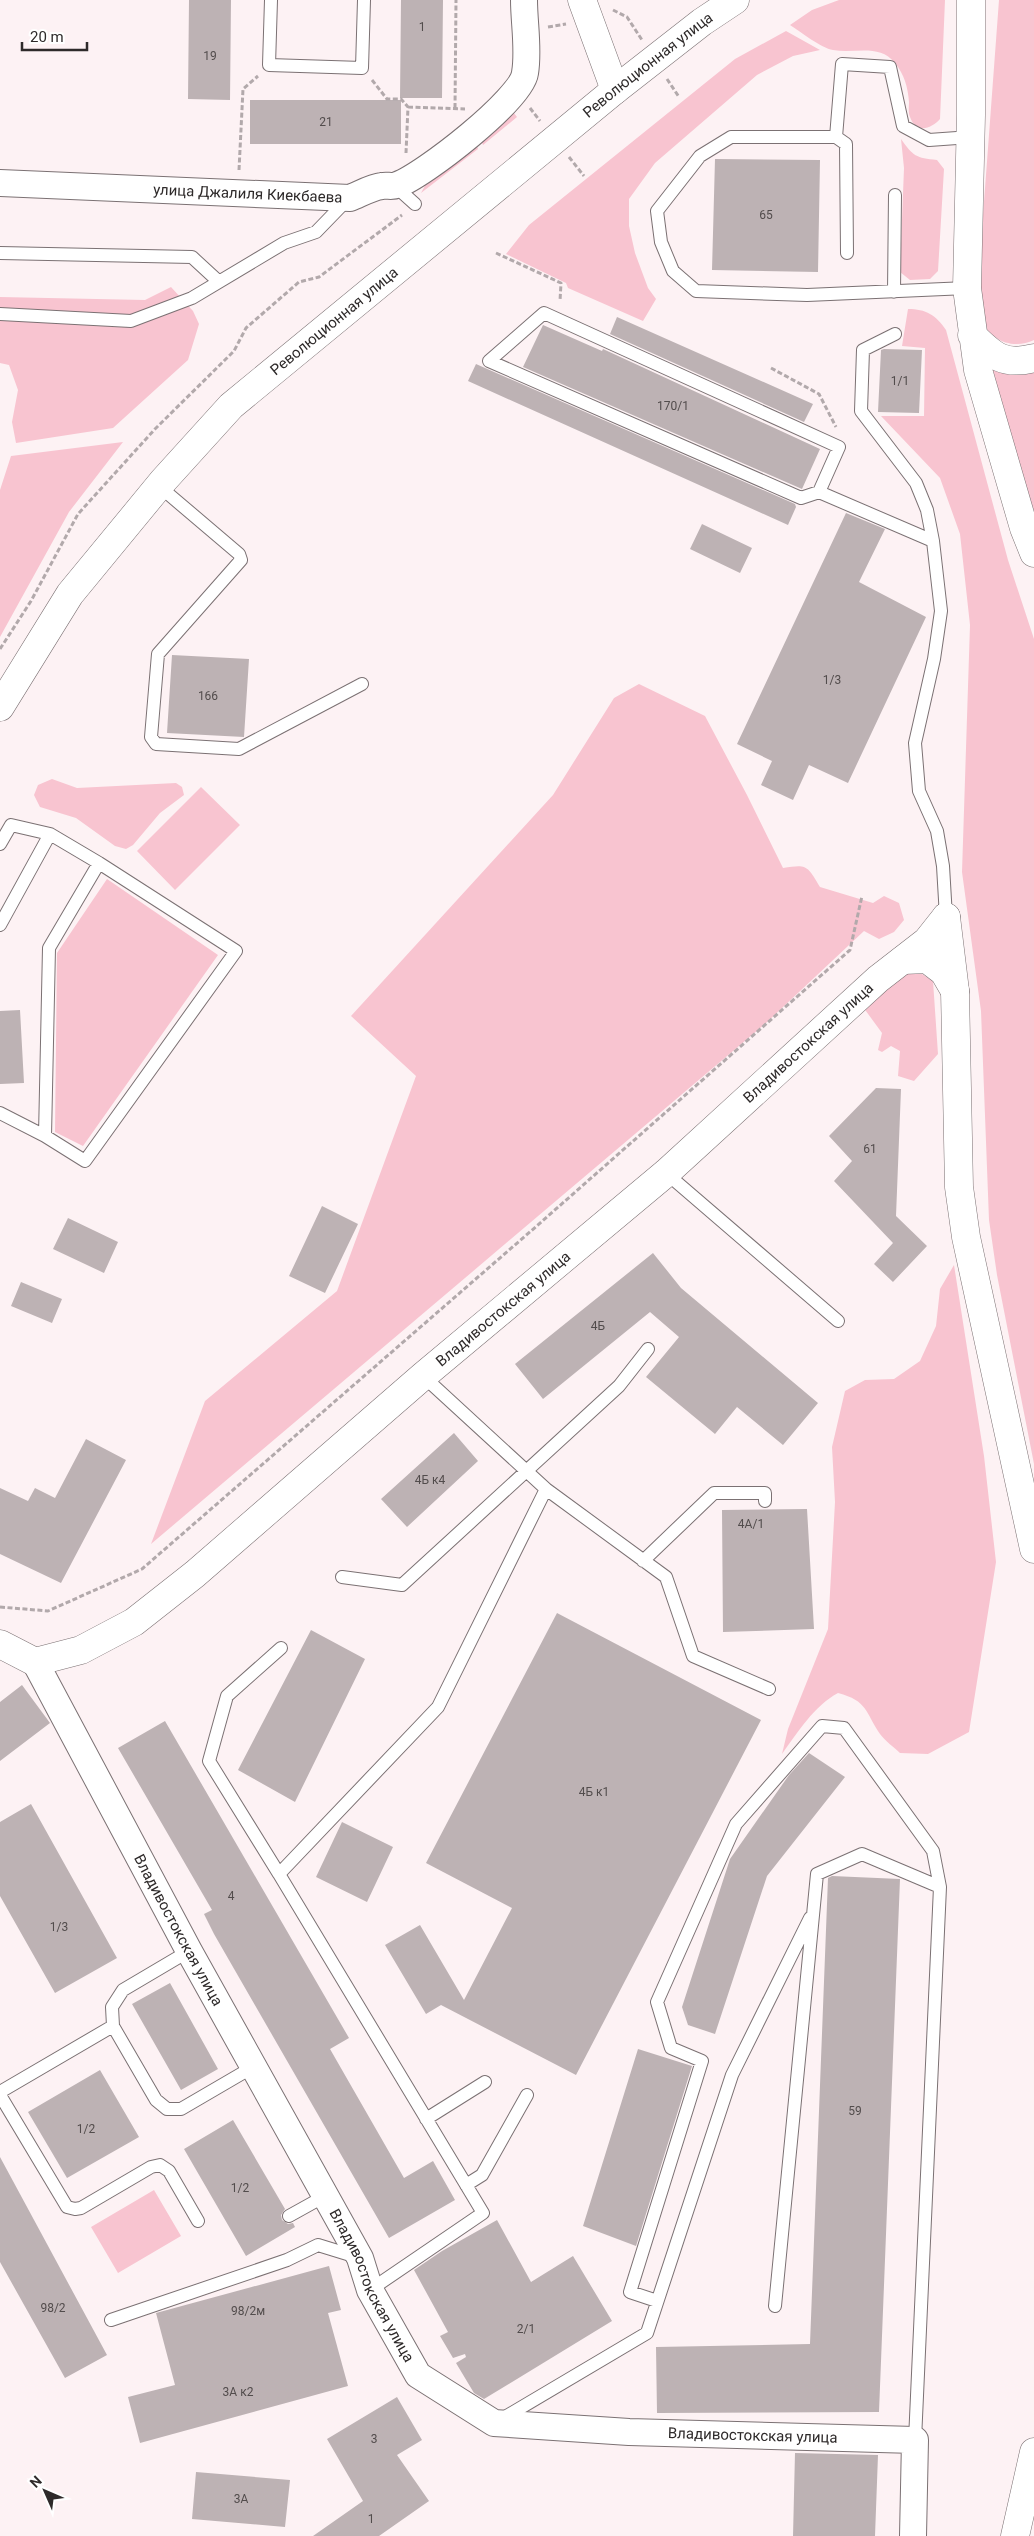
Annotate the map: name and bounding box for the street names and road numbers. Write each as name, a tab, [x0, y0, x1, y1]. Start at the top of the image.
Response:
street label: Революционная улица	[579, 9, 716, 122]
street label: улица Джалиля Киекбаева	[153, 181, 343, 207]
street label: Революционная улица	[267, 263, 402, 379]
street label: Владивостокская улица	[740, 979, 877, 1107]
street label: Владивостокская улица	[432, 1248, 574, 1370]
street label: Владивостокская улица	[130, 1851, 227, 2009]
street label: Владивостокская улица	[325, 2206, 418, 2365]
street label: Владивостокская улица	[668, 2424, 838, 2447]

